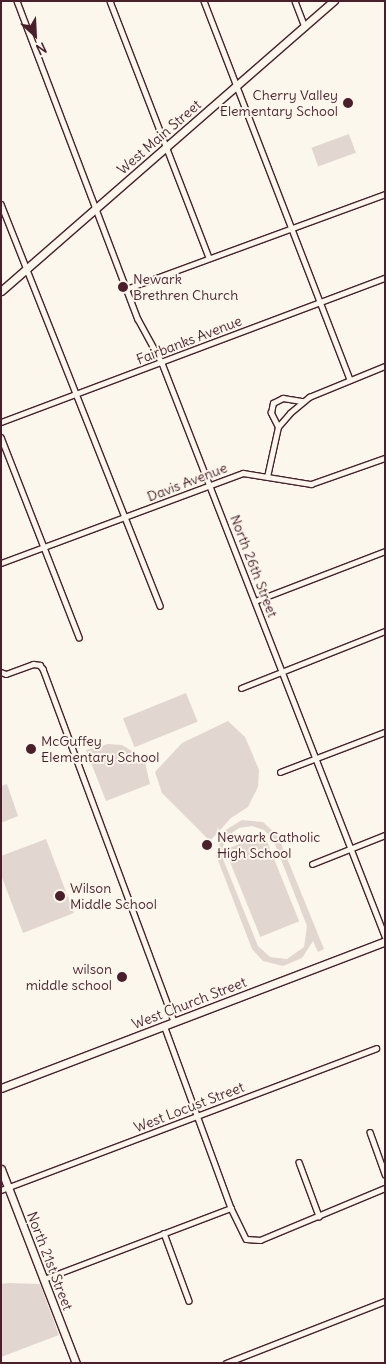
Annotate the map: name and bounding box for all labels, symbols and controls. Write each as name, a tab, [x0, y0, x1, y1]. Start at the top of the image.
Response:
north arrow	[10, 10, 60, 60]
text: N	[33, 38, 50, 59]
place label: Cherry Valley Elementary School	[220, 87, 338, 120]
street label: West Main Street	[114, 96, 204, 178]
marker: Cherry Valley Elementary School	[342, 97, 354, 109]
place label: Newark Brethren Church	[133, 271, 238, 304]
marker: Newark Brethren Church	[117, 281, 129, 293]
street label: Fairbanks Avenue	[134, 312, 244, 368]
street label: Davis Avenue	[145, 459, 229, 505]
street label: North 26th Street	[227, 512, 281, 620]
place label: McGuffey Elementary School	[41, 733, 159, 766]
marker: McGuffey Elementary School	[25, 743, 37, 755]
place label: Newark Catholic High School	[217, 829, 320, 862]
marker: Newark Catholic High School	[201, 839, 213, 851]
place label: Wilson Middle School	[70, 880, 157, 912]
marker: Wilson Middle School	[54, 890, 66, 902]
place label: wilson middle school	[26, 961, 112, 994]
marker: wilson middle school	[116, 971, 128, 983]
street label: West Church Street	[129, 973, 249, 1033]
street label: West Locust Street	[132, 1078, 246, 1136]
street label: North 21st Street	[23, 1209, 77, 1313]

